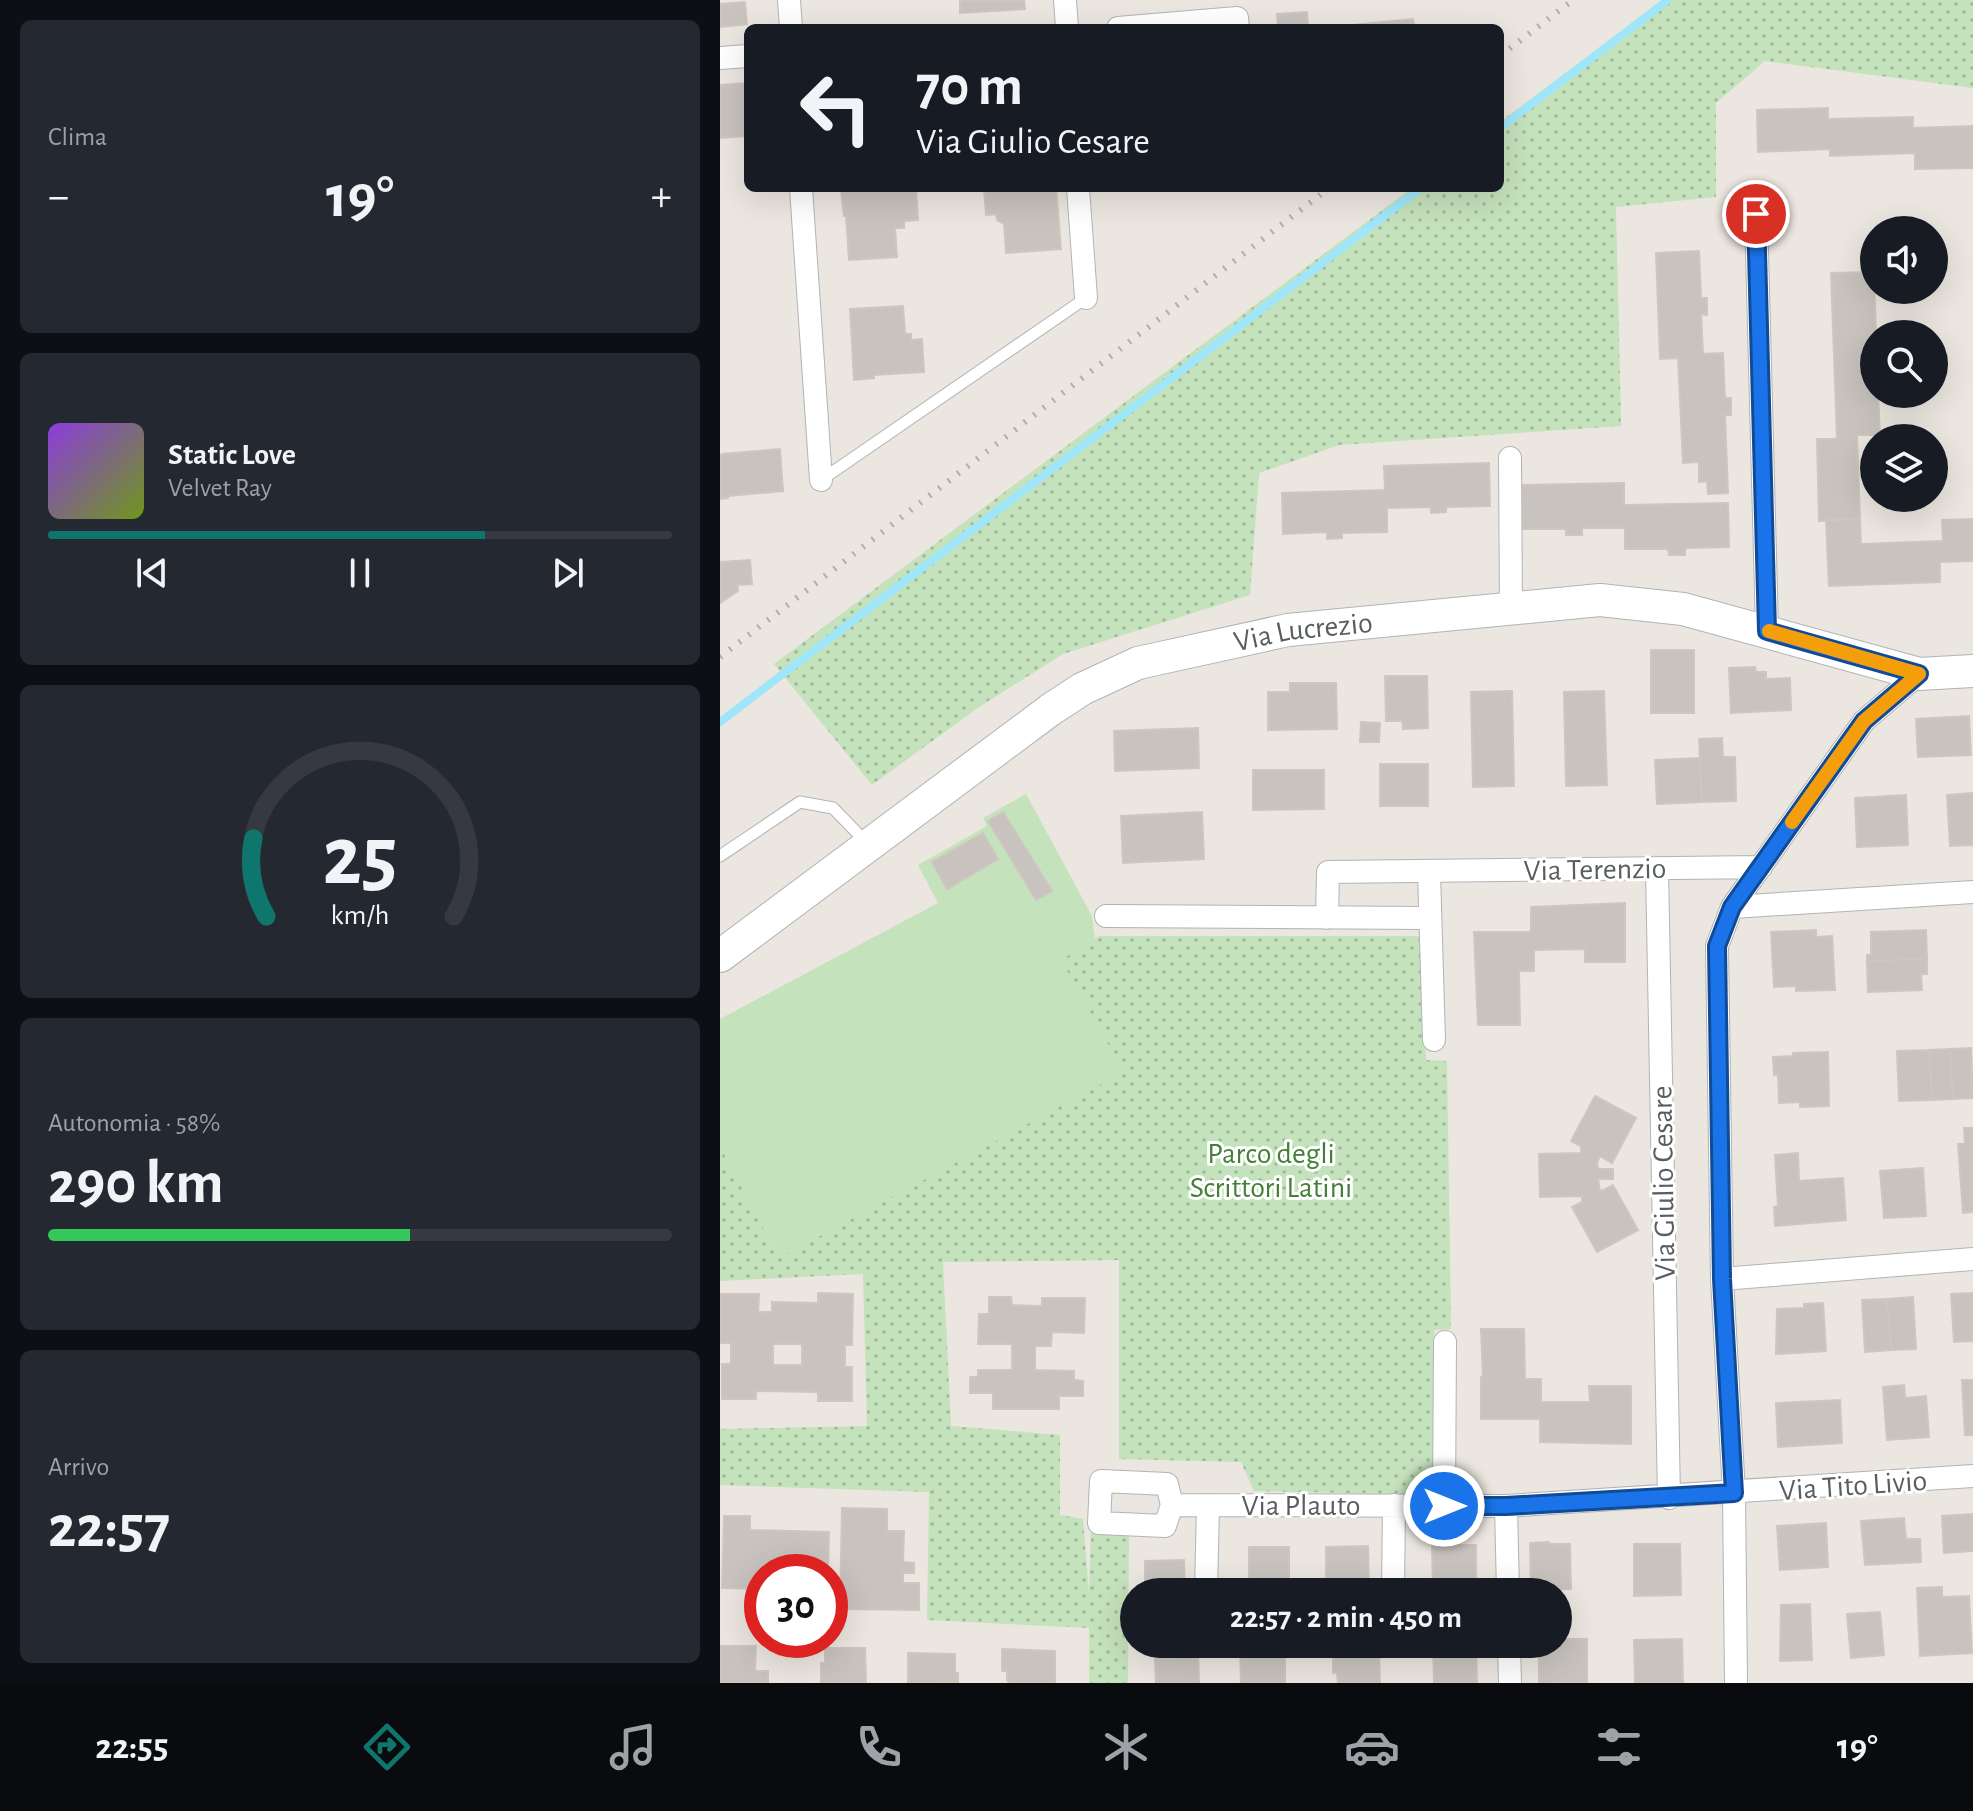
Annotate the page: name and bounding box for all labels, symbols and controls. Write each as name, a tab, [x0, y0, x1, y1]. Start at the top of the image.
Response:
icon: left	[784, 56, 888, 160]
text: 70 m	[916, 59, 1023, 115]
text: Clima	[48, 124, 107, 150]
text: Via Giulio Cesare	[916, 124, 1150, 160]
text: 19°	[326, 168, 394, 228]
text: −	[48, 175, 69, 219]
text: +	[651, 175, 672, 219]
pin	[1722, 180, 1790, 248]
icon: arrive	[1734, 192, 1778, 236]
map controls	[1860, 216, 1948, 512]
button: sound	[1860, 216, 1948, 304]
button: search	[1860, 320, 1948, 408]
button: layers	[1860, 424, 1948, 512]
text: Static Love	[168, 440, 296, 470]
text: Velvet Ray	[168, 475, 272, 501]
icon: previous	[130, 551, 174, 595]
icon: pause	[338, 551, 382, 595]
icon: next	[546, 551, 590, 595]
street label: Via Lucrezio	[1231, 608, 1374, 657]
text: 25	[322, 816, 398, 900]
street label: Via Terenzio	[1523, 854, 1667, 886]
text: km/h	[331, 902, 389, 931]
street label: Via Giulio Cesare	[1647, 1085, 1681, 1281]
text: Autonomia · 58%	[48, 1110, 220, 1136]
park label: Parco degli Scrittori Latini	[1190, 1139, 1352, 1203]
text: 290 km	[48, 1154, 224, 1214]
text: Arrivo	[48, 1454, 109, 1480]
position arrow	[1402, 1464, 1486, 1548]
street label: Via Tito Livio	[1778, 1466, 1928, 1506]
street label: Via Plauto	[1241, 1491, 1361, 1521]
text: 22:57	[48, 1498, 170, 1558]
speed limit sign: 30	[744, 1554, 848, 1658]
text: 22:57 · 2 min · 450 m	[1230, 1603, 1462, 1633]
icon: directions	[359, 1719, 415, 1775]
icon: music	[605, 1719, 661, 1775]
icon: phone	[851, 1719, 907, 1775]
icon: climate	[1098, 1719, 1154, 1775]
icon: car	[1344, 1719, 1400, 1775]
icon: filters	[1591, 1719, 1647, 1775]
text: 22:55	[95, 1729, 168, 1765]
text: 19°	[1837, 1729, 1878, 1765]

